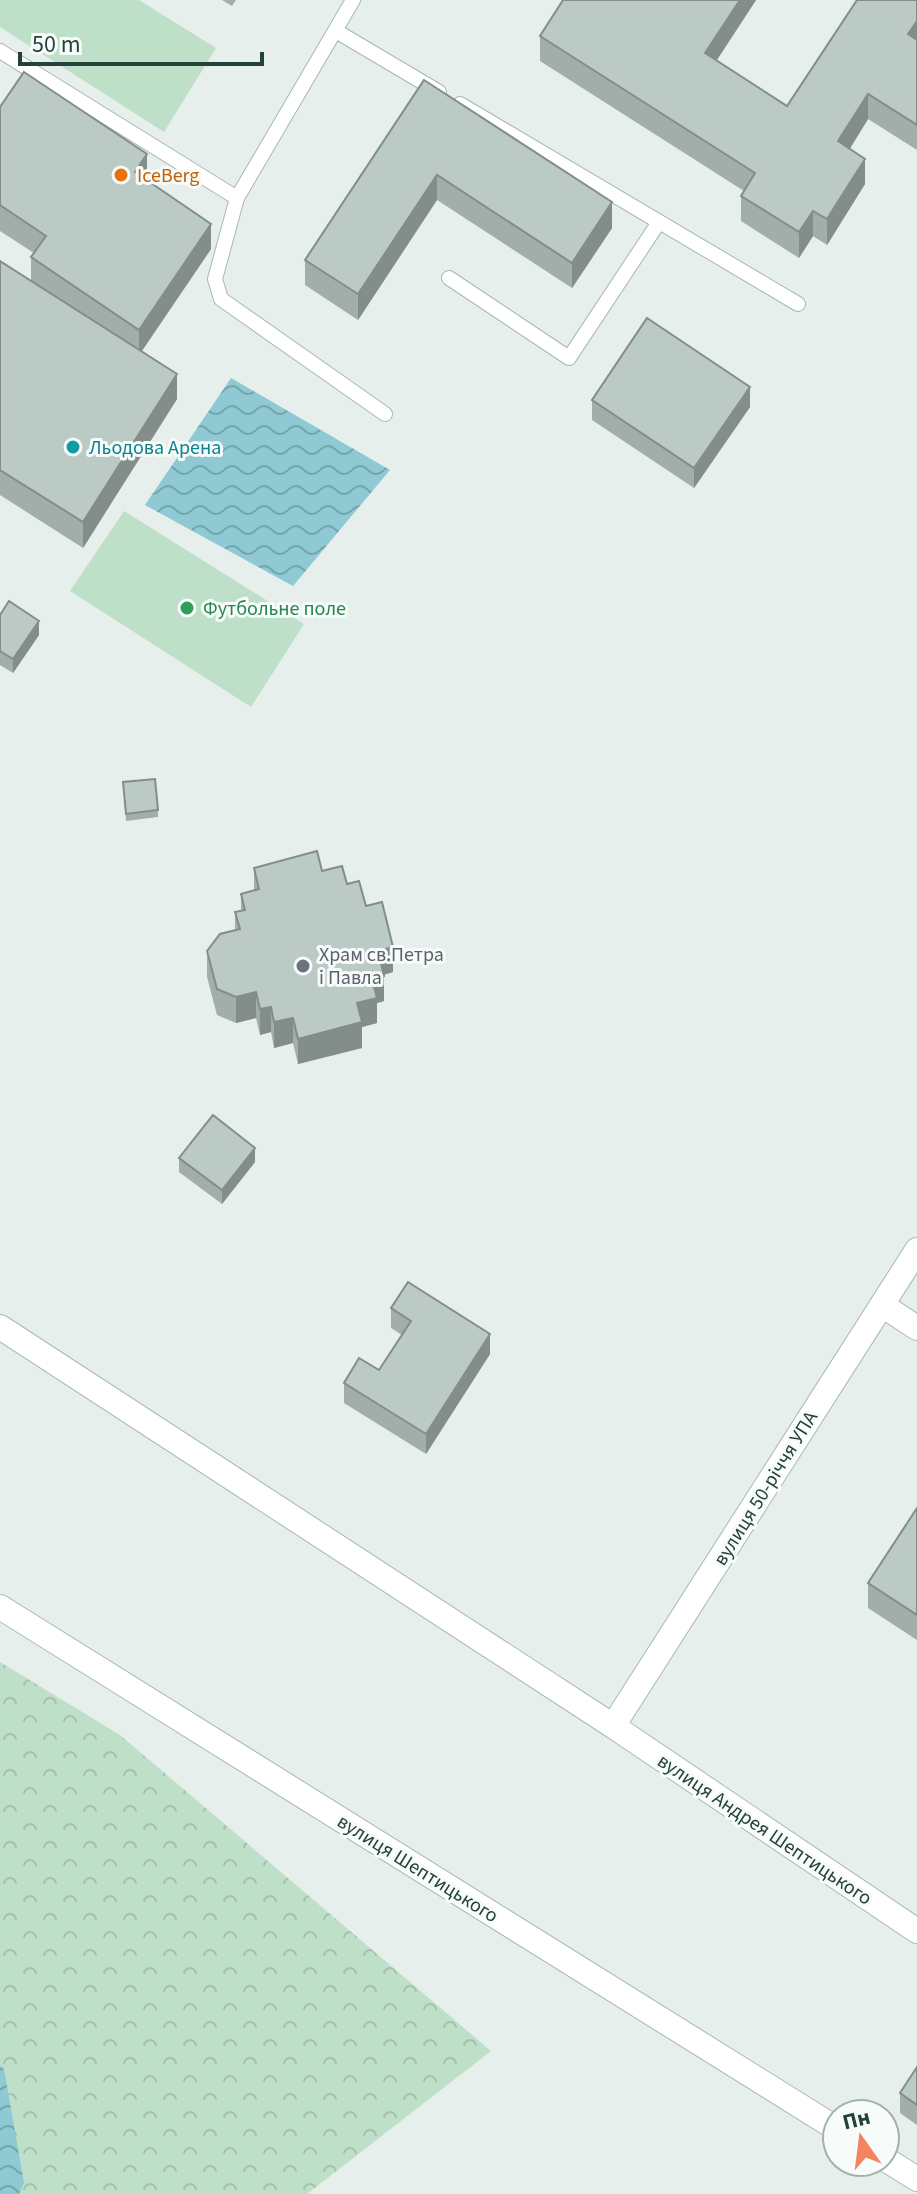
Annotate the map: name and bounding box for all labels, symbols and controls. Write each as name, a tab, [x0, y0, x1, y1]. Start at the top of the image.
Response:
scale bar	[20, 16, 262, 66]
text: 50 m	[32, 27, 81, 62]
place label: IceBerg	[137, 162, 199, 190]
marker: IceBerg	[112, 166, 130, 184]
place label: Льодова Арена	[89, 434, 221, 462]
marker: Льодова Арена	[64, 438, 82, 456]
place label: Футбольне поле	[203, 595, 346, 623]
marker: Футбольне поле	[178, 599, 196, 617]
place label: Храм св.Петра і Павла	[319, 941, 444, 992]
marker: Храм св.Петра і Павла	[294, 957, 312, 975]
street label: вулиця 50-річчя УПА	[707, 1406, 825, 1571]
street label: вулиця Андрея Шептицького	[652, 1747, 877, 1912]
street label: вулиця Шептицького	[331, 1808, 503, 1930]
north arrow	[821, 2098, 901, 2178]
text: Пн	[839, 2101, 874, 2138]

